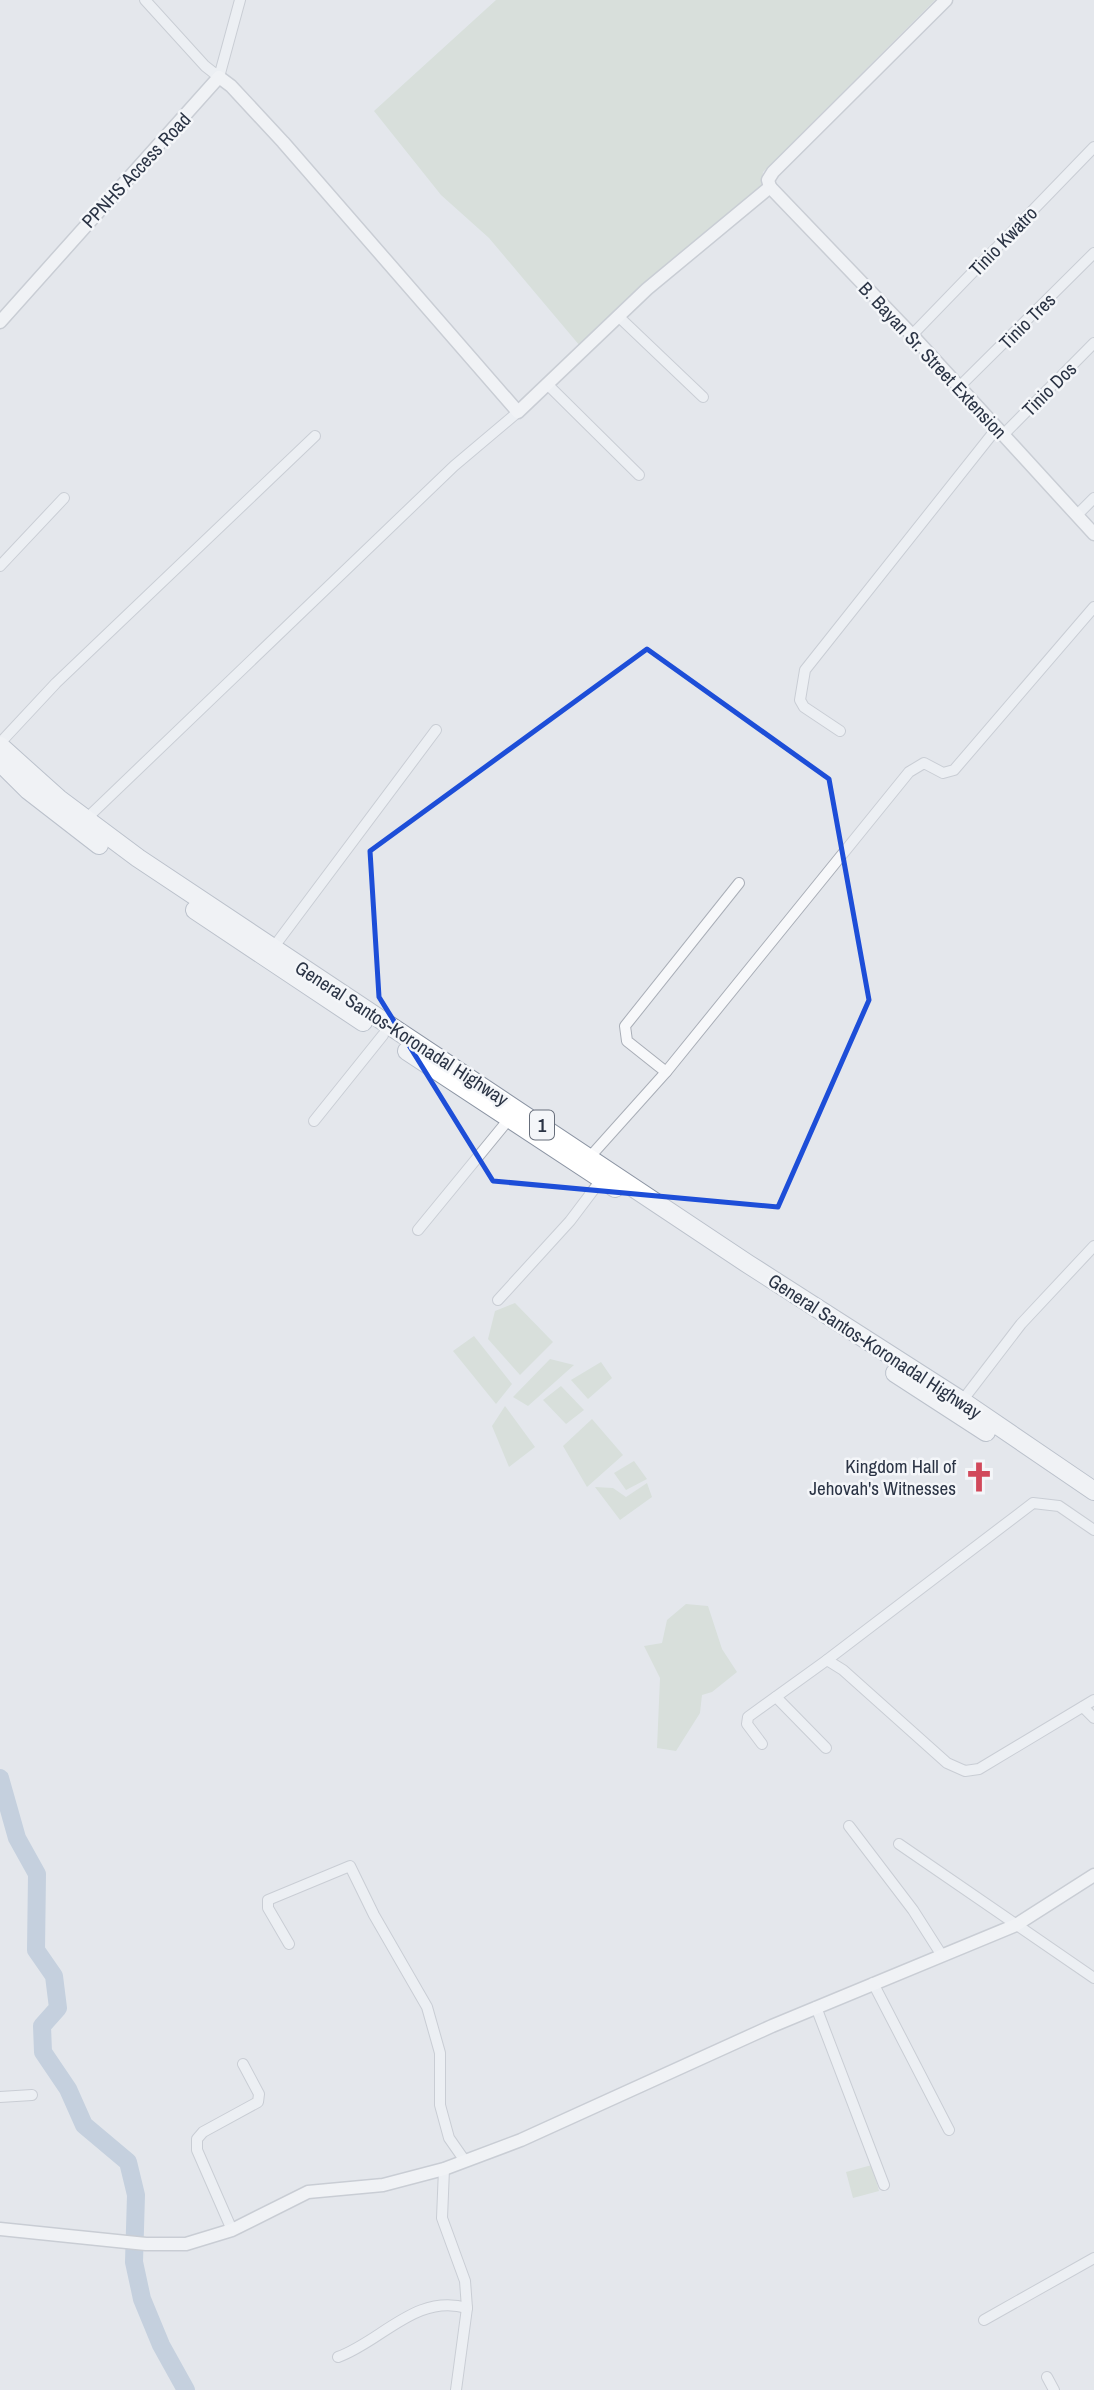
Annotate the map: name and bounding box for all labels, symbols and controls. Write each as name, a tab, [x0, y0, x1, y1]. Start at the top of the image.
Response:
street label: PPNHS Access Road	[76, 107, 196, 233]
street label: Tinio Kwatro	[963, 200, 1043, 282]
street label: B. Bayan Sr. Street Extension	[853, 276, 1013, 444]
street label: Tinio Tres	[993, 287, 1061, 355]
street label: Tinio Dos	[1016, 356, 1082, 422]
street label: General Santos-Koronadal Highway	[290, 954, 514, 1112]
road number: 1	[530, 1110, 554, 1140]
street label: General Santos-Koronadal Highway	[763, 1267, 987, 1425]
place label: Kingdom Hall of Jehovah's Witnesses	[809, 1453, 957, 1501]
church icon: Kingdom Hall of Jehovah's Witnesses	[962, 1460, 996, 1494]

